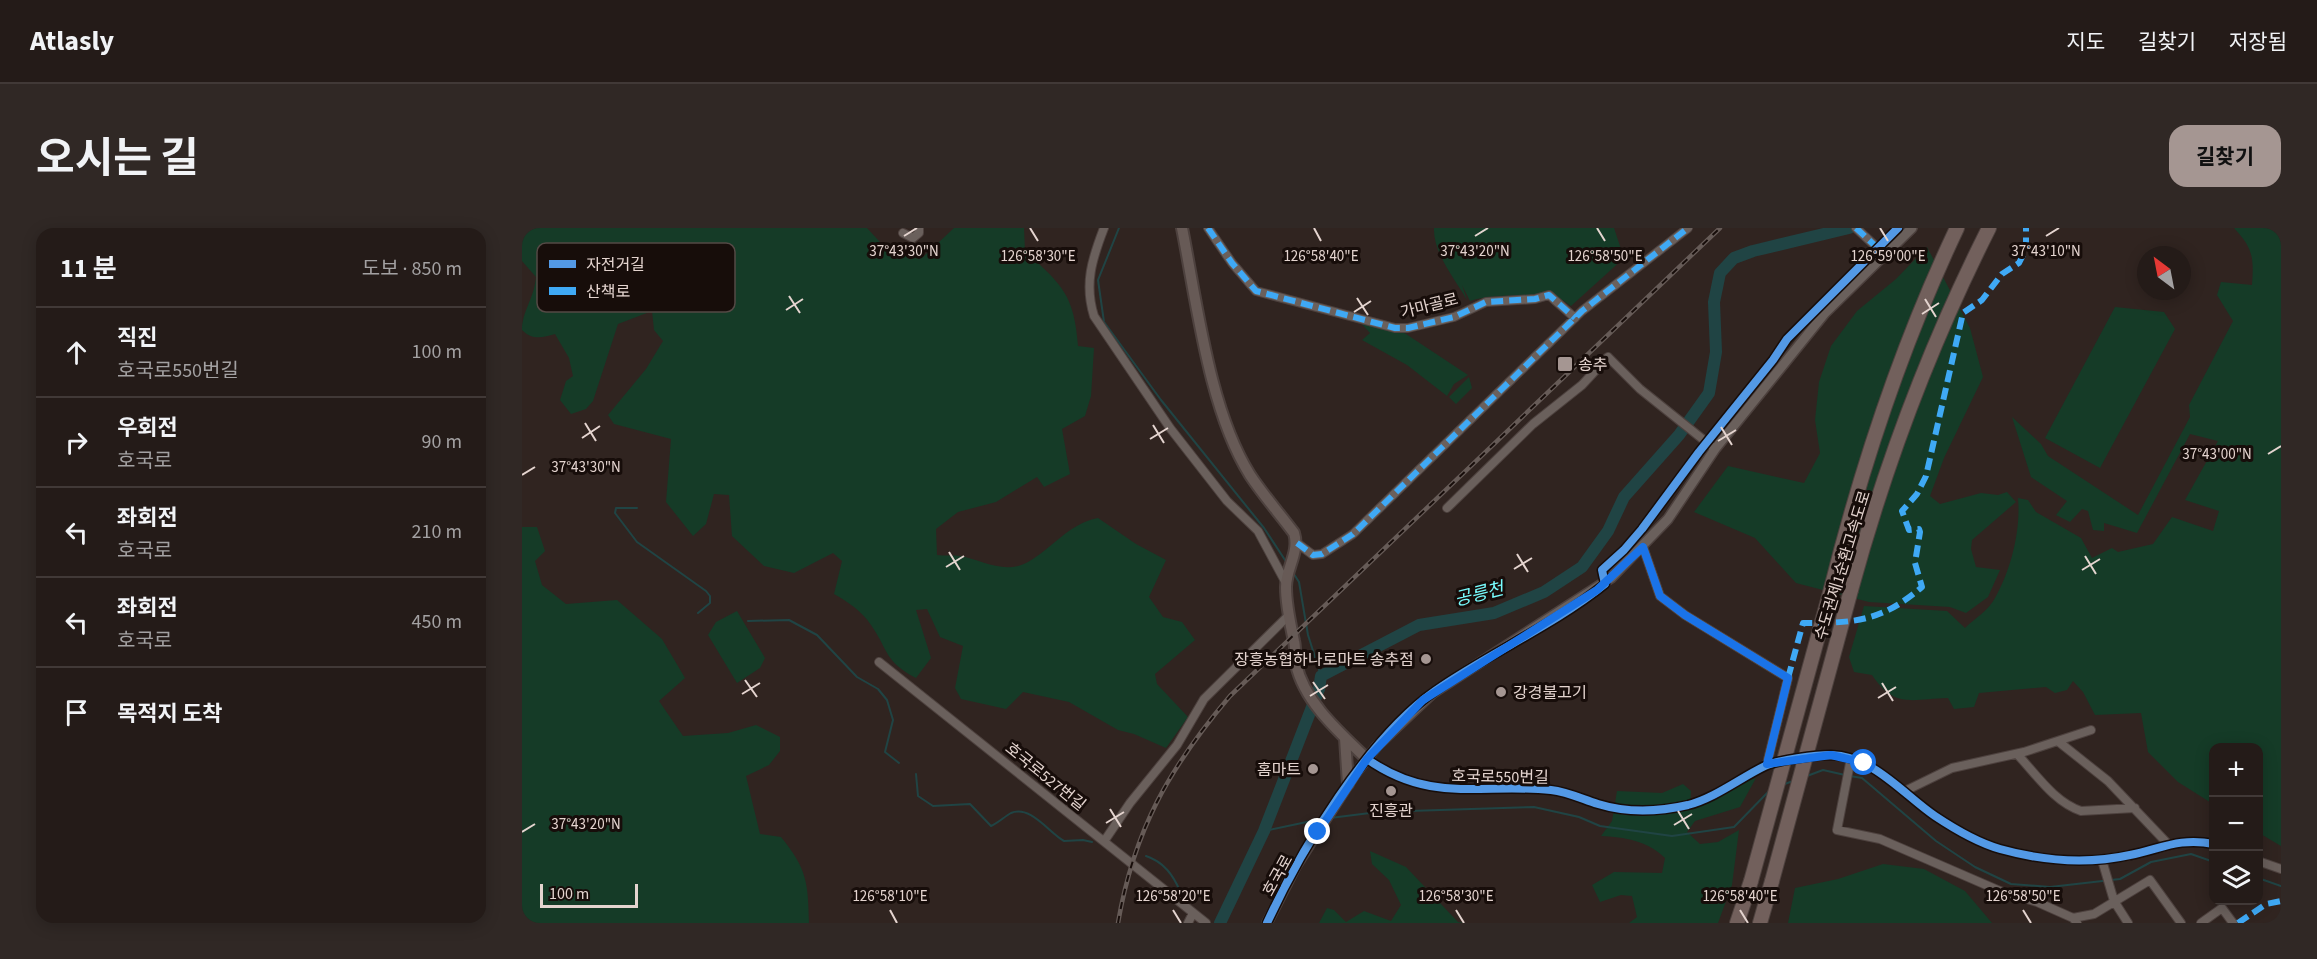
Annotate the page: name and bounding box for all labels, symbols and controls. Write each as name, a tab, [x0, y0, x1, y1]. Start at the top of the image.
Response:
text: Atlasly	[30, 21, 114, 61]
text: 지도	[2066, 27, 2105, 57]
text: 길찾기	[2138, 27, 2196, 57]
text: 저장됨	[2229, 27, 2287, 57]
button: 길찾기	[2169, 125, 2281, 187]
text: 오시는 길	[36, 129, 199, 189]
text: 37°43'30"N	[869, 241, 939, 262]
text: 37°43'20"N	[1440, 241, 1510, 262]
text: 37°43'10"N	[2011, 241, 2081, 262]
legend	[537, 243, 735, 312]
text: 126°58'30"E	[1000, 246, 1076, 267]
text: 126°58'40"E	[1283, 246, 1359, 267]
text: 126°58'50"E	[1567, 246, 1643, 267]
text: 126°59'00"E	[1850, 246, 1926, 267]
north arrow	[2137, 246, 2191, 300]
text: 11 분	[60, 250, 117, 287]
text: 자전거길	[586, 254, 645, 276]
text: 도보 · 850 m	[362, 255, 462, 283]
text: 산책로	[586, 281, 630, 303]
street label: 가마골로	[1398, 288, 1461, 324]
text: 직진	[117, 322, 157, 354]
icon: ahead	[60, 336, 93, 369]
text: 100 m	[412, 338, 462, 366]
place label: 송추	[1578, 354, 1607, 376]
marker: 송추	[1556, 355, 1574, 373]
text: 호국로550번길	[117, 357, 239, 385]
text: 우회전	[117, 412, 178, 444]
icon: right	[60, 426, 93, 459]
text: 90 m	[422, 428, 462, 456]
text: 37°43'00"N	[2182, 444, 2252, 465]
text: 호국로	[117, 447, 172, 475]
text: 37°43'30"N	[551, 457, 621, 478]
street label: 수도권제1순환고속도로	[1810, 488, 1876, 643]
text: 좌회전	[117, 502, 178, 534]
icon: left	[60, 516, 93, 549]
text: 210 m	[412, 518, 462, 546]
text: 호국로	[117, 537, 172, 565]
water label: 공릉천	[1452, 576, 1509, 613]
text: 좌회전	[117, 592, 178, 624]
icon: left	[60, 606, 93, 639]
text: 450 m	[412, 608, 462, 636]
text: 호국로	[117, 627, 172, 655]
place label: 장흥농협하나로마트 송추점	[1234, 649, 1414, 671]
marker: 장흥농협하나로마트 송추점	[1419, 652, 1433, 666]
place label: 강경불고기	[1513, 682, 1587, 704]
marker: 강경불고기	[1494, 685, 1508, 699]
icon: arrive	[60, 696, 93, 729]
text: 목적지 도착	[117, 698, 223, 730]
street label: 호국로527번길	[1001, 738, 1090, 816]
map controls	[2209, 743, 2263, 905]
button: +	[2209, 743, 2263, 797]
route start	[1850, 749, 1876, 775]
place label: 홈마트	[1257, 759, 1301, 781]
marker: 홈마트	[1306, 762, 1320, 776]
street label: 호국로550번길	[1451, 765, 1549, 789]
marker: 진흥관	[1384, 784, 1398, 798]
button: −	[2209, 797, 2263, 851]
place label: 진흥관	[1369, 800, 1413, 822]
text: 37°43'20"N	[551, 814, 621, 835]
route end	[1304, 818, 1330, 844]
street label: 호국로	[1258, 851, 1298, 900]
button: layers	[2209, 851, 2263, 905]
scale bar	[540, 881, 638, 908]
text: 100 m	[549, 883, 589, 905]
text: 126°58'10"E	[852, 886, 928, 907]
text: 126°58'20"E	[1135, 886, 1211, 907]
text: 126°58'30"E	[1418, 886, 1494, 907]
text: 126°58'40"E	[1702, 886, 1778, 907]
text: 126°58'50"E	[1985, 886, 2061, 907]

